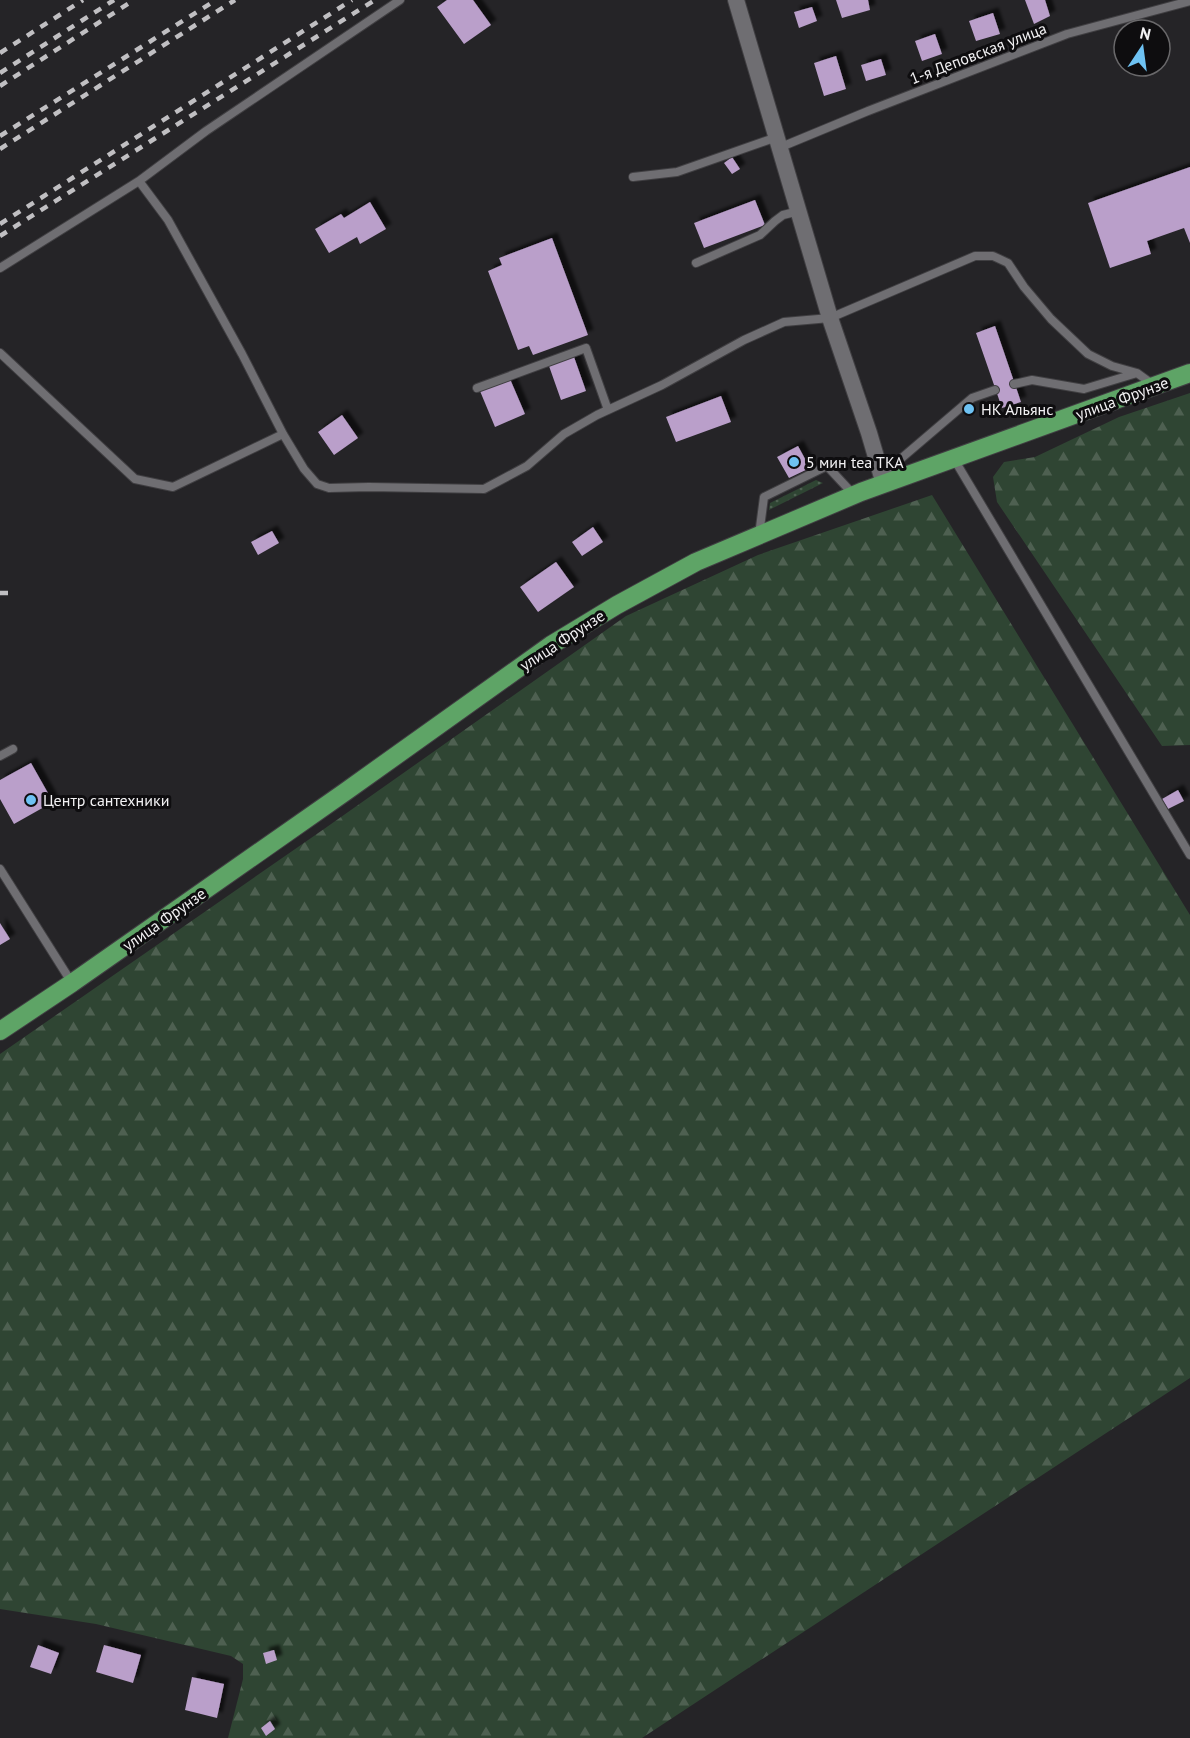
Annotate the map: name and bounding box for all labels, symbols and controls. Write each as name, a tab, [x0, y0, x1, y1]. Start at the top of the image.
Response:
street label: 1-я Деповская улица	[907, 18, 1049, 88]
north arrow	[1112, 18, 1172, 78]
text: N	[1138, 22, 1153, 44]
street label: улица Фрунзе	[1073, 372, 1171, 424]
place label: НК Альянс	[981, 399, 1053, 419]
marker: НК Альянс	[962, 402, 976, 416]
place label: 5 мин tea TKA	[806, 452, 904, 472]
marker: 5 мин tea TKA	[787, 455, 801, 469]
street label: улица Фрунзе	[516, 605, 608, 675]
place label: Центр сантехники	[43, 790, 169, 810]
marker: Центр сантехники	[24, 793, 38, 807]
street label: улица Фрунзе	[118, 883, 210, 955]

